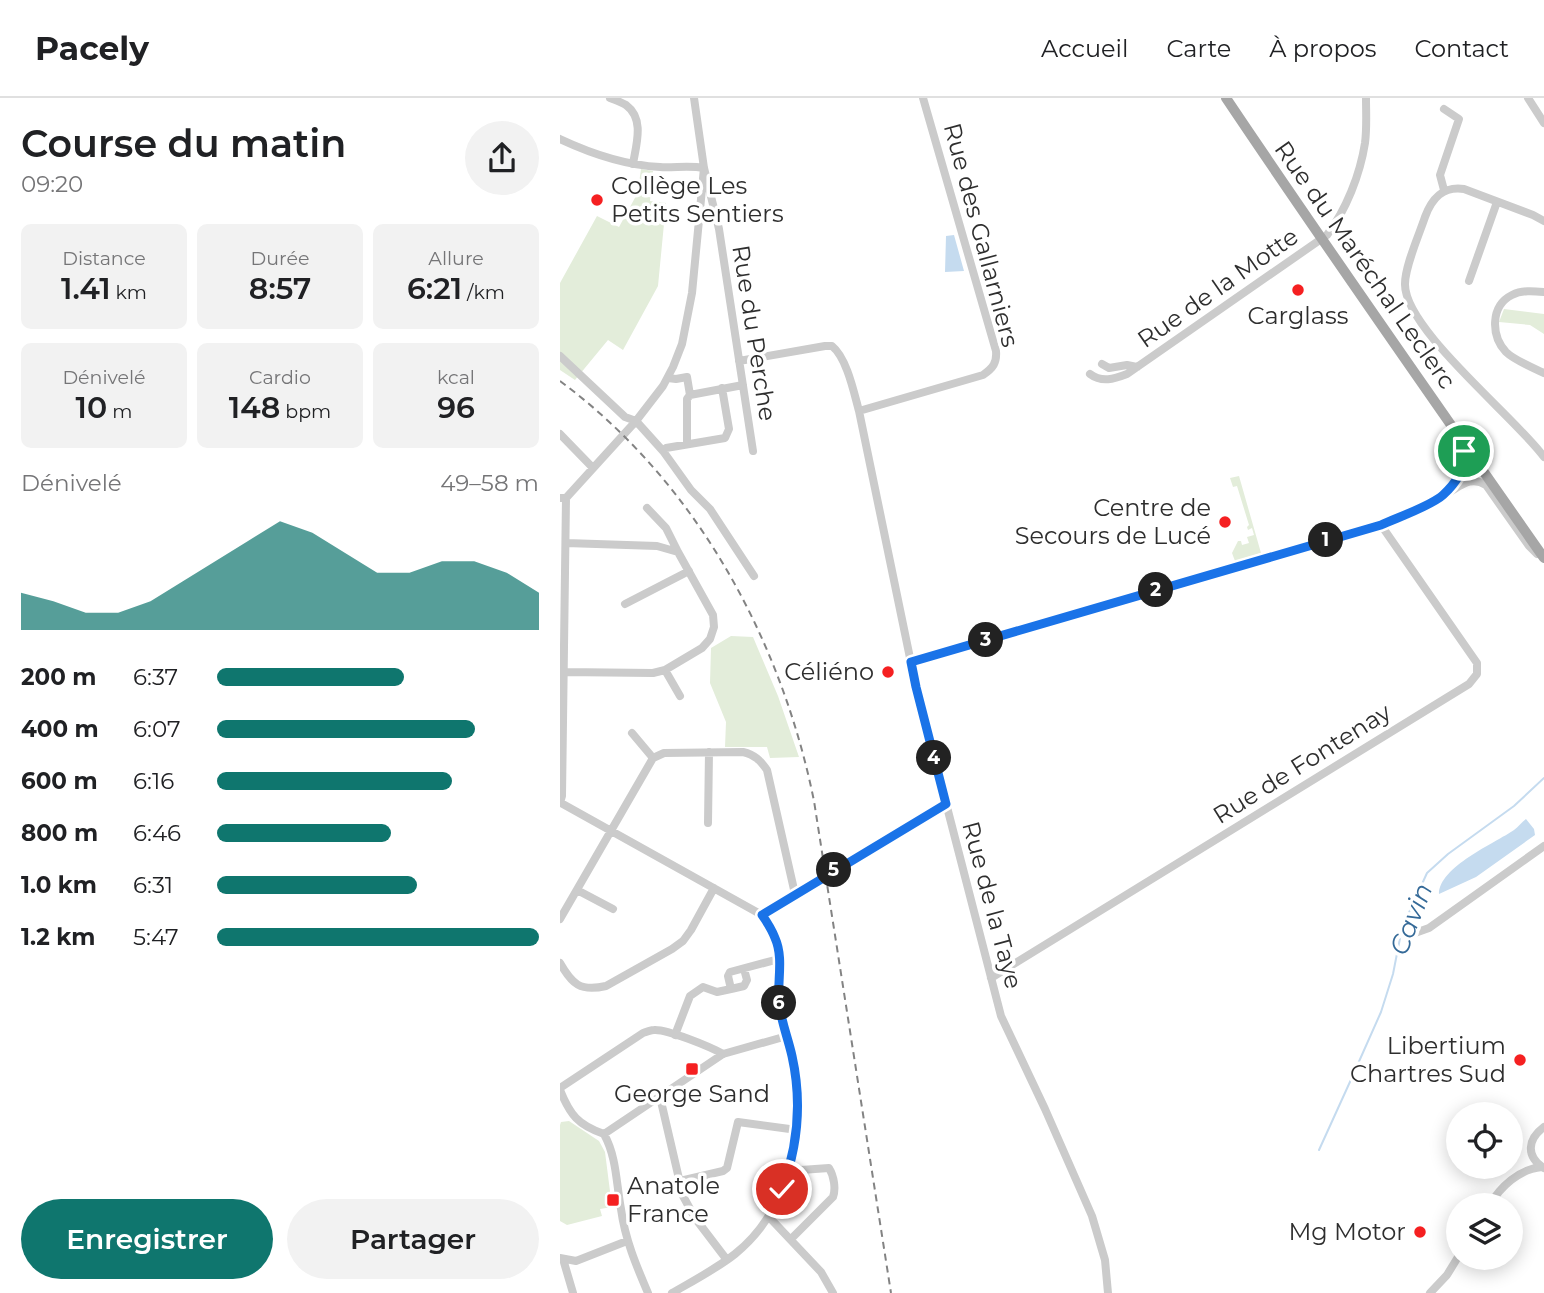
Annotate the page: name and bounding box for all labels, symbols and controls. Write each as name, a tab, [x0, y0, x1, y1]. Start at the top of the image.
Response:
text: Pacely	[35, 28, 149, 68]
text: Accueil	[1041, 34, 1128, 63]
text: Carte	[1166, 34, 1231, 63]
text: À propos	[1269, 34, 1376, 63]
text: Contact	[1414, 34, 1509, 63]
text: Course du matin	[21, 120, 346, 167]
street label: Rue des Gallarniers	[938, 120, 1025, 350]
button: share	[465, 121, 539, 195]
street label: Rue du Maréchal Leclerc	[1269, 135, 1462, 394]
text: 09:20	[21, 170, 83, 198]
place label: Collège Les Petits Sentiers	[611, 171, 784, 228]
marker: Collège Les Petits Sentiers	[589, 192, 605, 208]
street label: Rue de la Motte	[1132, 221, 1304, 354]
street label: Rue du Perche	[726, 243, 783, 423]
text: Distance	[62, 247, 146, 270]
text: Durée	[251, 247, 309, 270]
text: Allure	[428, 247, 484, 270]
text: 1.41	[61, 270, 111, 307]
text: 8:57	[249, 270, 311, 307]
text: 6:21	[407, 270, 462, 307]
text: km	[111, 281, 147, 304]
text: /km	[462, 281, 505, 304]
marker: Carglass	[1290, 282, 1306, 298]
place label: Carglass	[1248, 301, 1348, 330]
text: Dénivelé	[62, 366, 146, 389]
text: Cardio	[249, 366, 311, 389]
text: kcal	[437, 366, 475, 389]
text: 10	[76, 389, 107, 426]
text: 148	[229, 389, 280, 426]
text: 96	[437, 389, 475, 426]
text: m	[107, 400, 132, 423]
text: bpm	[280, 400, 331, 423]
pin	[1434, 421, 1494, 481]
icon: arrive	[1445, 432, 1483, 470]
text: Dénivelé	[21, 469, 122, 497]
text: 49–58 m	[440, 469, 539, 497]
place label: Centre de Secours de Lucé	[1015, 493, 1211, 550]
marker: Centre de Secours de Lucé	[1217, 514, 1233, 530]
pin: 1	[1308, 522, 1344, 558]
text: 1	[1322, 528, 1329, 551]
pin: 2	[1138, 573, 1174, 608]
text: 2	[1150, 578, 1161, 601]
pin: 3	[968, 622, 1004, 658]
text: 3	[980, 628, 991, 651]
place label: Céliéno	[784, 657, 874, 686]
text: 200 m	[21, 663, 96, 691]
text: 6:37	[133, 663, 178, 691]
marker: Céliéno	[880, 664, 896, 680]
street label: Rue de Fontenay	[1208, 697, 1396, 830]
text: 400 m	[21, 715, 99, 743]
text: 6:07	[133, 715, 180, 743]
pin: 4	[916, 740, 952, 776]
text: 4	[927, 746, 940, 769]
text: 600 m	[21, 767, 98, 795]
text: 6:16	[133, 767, 174, 795]
street label: Rue de la Taye	[956, 818, 1029, 992]
text: 800 m	[21, 819, 98, 847]
text: 6:46	[133, 819, 181, 847]
pin: 5	[816, 852, 852, 888]
text: 5	[828, 858, 839, 881]
text: 1.0 km	[21, 871, 97, 899]
text: 6:31	[133, 871, 173, 899]
water label: Cavin	[1383, 879, 1439, 959]
text: 1.2 km	[21, 923, 95, 951]
text: 5:47	[133, 923, 179, 951]
pin: 6	[762, 986, 796, 1020]
text: 6	[772, 991, 785, 1014]
place label: Libertium Chartres Sud	[1350, 1031, 1506, 1088]
marker: Libertium Chartres Sud	[1512, 1052, 1528, 1068]
marker: George Sand	[684, 1061, 700, 1077]
place label: George Sand	[614, 1079, 770, 1108]
map controls	[1446, 1102, 1523, 1270]
button: locate	[1446, 1102, 1523, 1179]
pin	[752, 1159, 812, 1219]
icon: check	[763, 1170, 801, 1208]
place label: Anatole France	[627, 1171, 720, 1228]
marker: Anatole France	[605, 1192, 621, 1208]
button: layers	[1446, 1193, 1523, 1270]
button: Enregistrer	[21, 1199, 273, 1279]
button: Partager	[287, 1199, 539, 1279]
place label: Mg Motor	[1288, 1217, 1406, 1246]
marker: Mg Motor	[1412, 1224, 1428, 1240]

